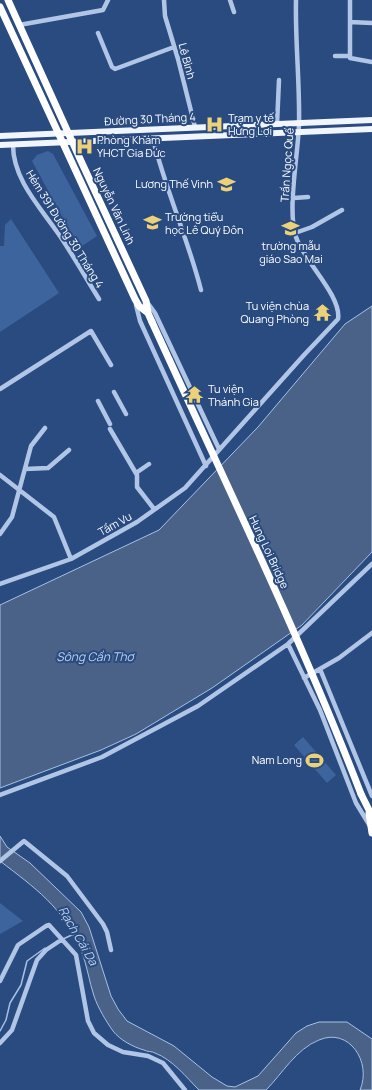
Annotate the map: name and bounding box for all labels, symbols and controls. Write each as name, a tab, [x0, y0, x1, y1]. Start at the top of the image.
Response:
street label: Lê Bình	[175, 41, 199, 81]
street label: Đường 30 Tháng 4	[104, 109, 196, 128]
place label: Trạm y tế Hưng Lợi	[228, 110, 275, 138]
hospital icon: Trạm y tế Hưng Lợi	[205, 114, 225, 134]
street label: Trần Ngọc Quế	[276, 127, 297, 203]
place label: Phòng Khám YHCT Gia Đức	[97, 132, 166, 160]
hospital icon: Phòng Khám YHCT Gia Đức	[74, 136, 94, 156]
street label: Nguyễn Văn Linh	[90, 165, 139, 247]
street label: Hẻm 391 Đường 30 Tháng 4	[23, 167, 108, 291]
school or university icon: Lương Thế Vinh	[216, 174, 236, 194]
place label: Lương Thế Vinh	[135, 176, 213, 191]
place label: Trường tiểu học Lê Quý Đôn	[165, 209, 243, 237]
school or university icon: Trường tiểu học Lê Quý Đôn	[142, 213, 162, 233]
school or university icon: trường mẫu giáo Sao Mai	[281, 218, 301, 238]
place label: trường mẫu giáo Sao Mai	[259, 238, 323, 266]
place label: Tu viện chùa Quang Phòng	[240, 298, 309, 326]
temple icon: Tu viện chùa Quang Phòng	[312, 302, 332, 322]
place label: Tu viện Thánh Gia	[208, 381, 259, 409]
temple icon: Tu viện Thánh Gia	[185, 385, 205, 405]
street label: Tầm Vu	[95, 508, 134, 539]
street label: Hung Loi Bridge	[246, 513, 293, 591]
water label: Sông Cần Thơ	[56, 648, 136, 665]
sports icon: Nam Long	[305, 750, 325, 770]
place label: Nam Long	[252, 752, 302, 767]
water label: Rạch Cái Da	[55, 903, 103, 970]

